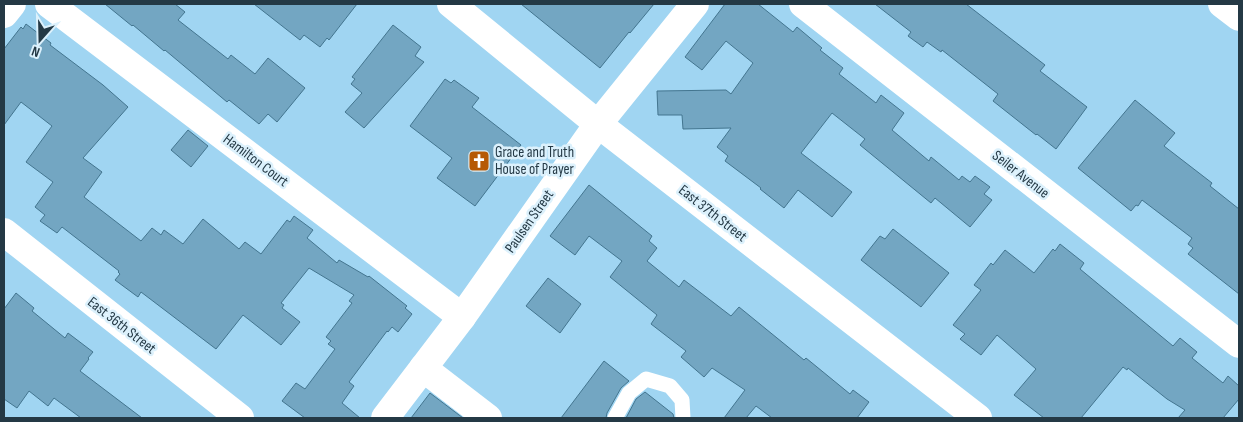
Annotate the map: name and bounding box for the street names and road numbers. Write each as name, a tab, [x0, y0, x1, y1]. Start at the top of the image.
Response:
street label: Hamilton Court	[219, 130, 292, 191]
street label: Seiler Avenue	[988, 146, 1053, 203]
street label: East 37th Street	[675, 181, 751, 246]
street label: Paulsen Street	[501, 186, 558, 257]
street label: East 36th Street	[84, 293, 160, 358]

